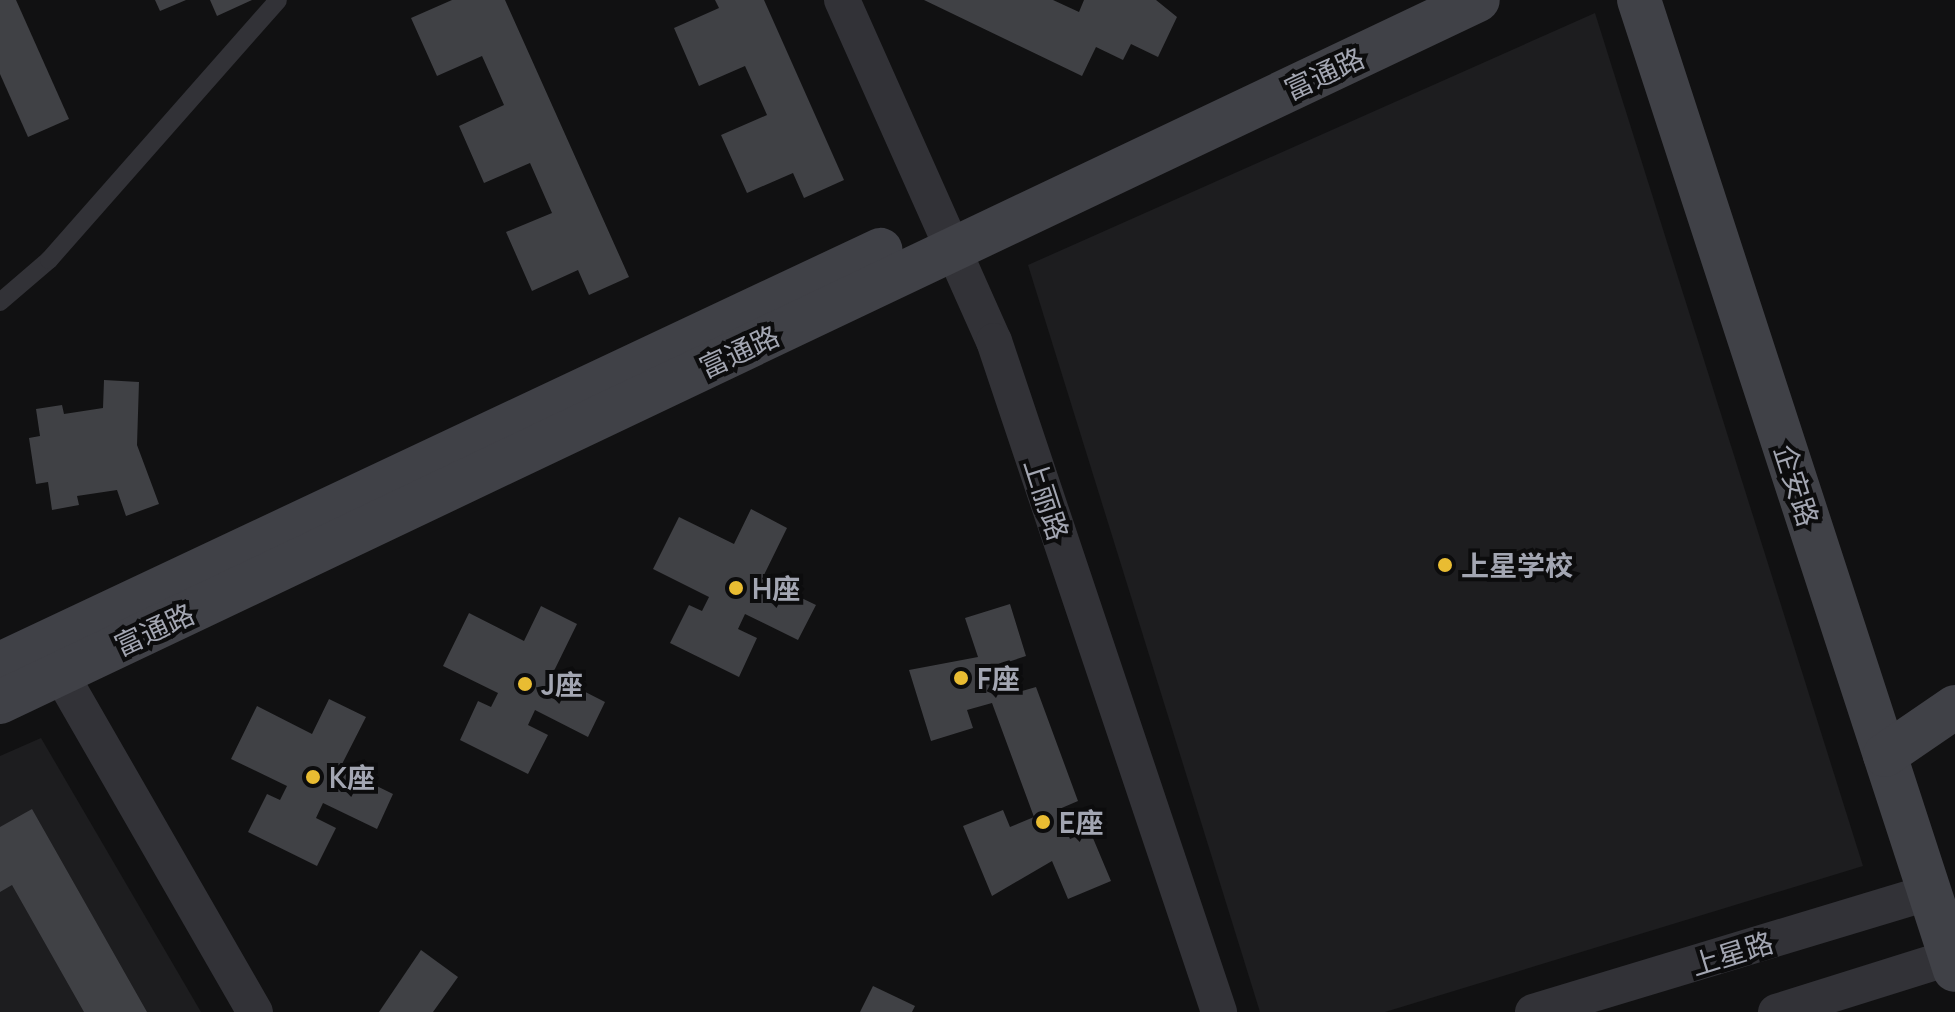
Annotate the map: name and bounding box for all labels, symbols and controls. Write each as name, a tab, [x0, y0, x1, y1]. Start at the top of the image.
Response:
street label: 富通路	[1279, 40, 1369, 106]
street label: 富通路	[694, 318, 784, 384]
street label: 企安路	[1768, 440, 1826, 530]
street label: 上丽路	[1018, 454, 1076, 544]
place label: 上星学校	[1461, 548, 1573, 582]
marker: 上星学校	[1436, 556, 1454, 574]
place label: H座	[752, 571, 800, 605]
marker: H座	[727, 579, 745, 597]
street label: 富通路	[109, 596, 199, 662]
place label: F座	[977, 661, 1020, 695]
place label: J座	[541, 667, 583, 701]
marker: F座	[952, 669, 970, 687]
marker: J座	[516, 675, 534, 693]
place label: K座	[329, 760, 375, 794]
marker: K座	[304, 768, 322, 786]
place label: E座	[1059, 805, 1103, 839]
marker: E座	[1034, 813, 1052, 831]
street label: 上星路	[1687, 925, 1777, 981]

